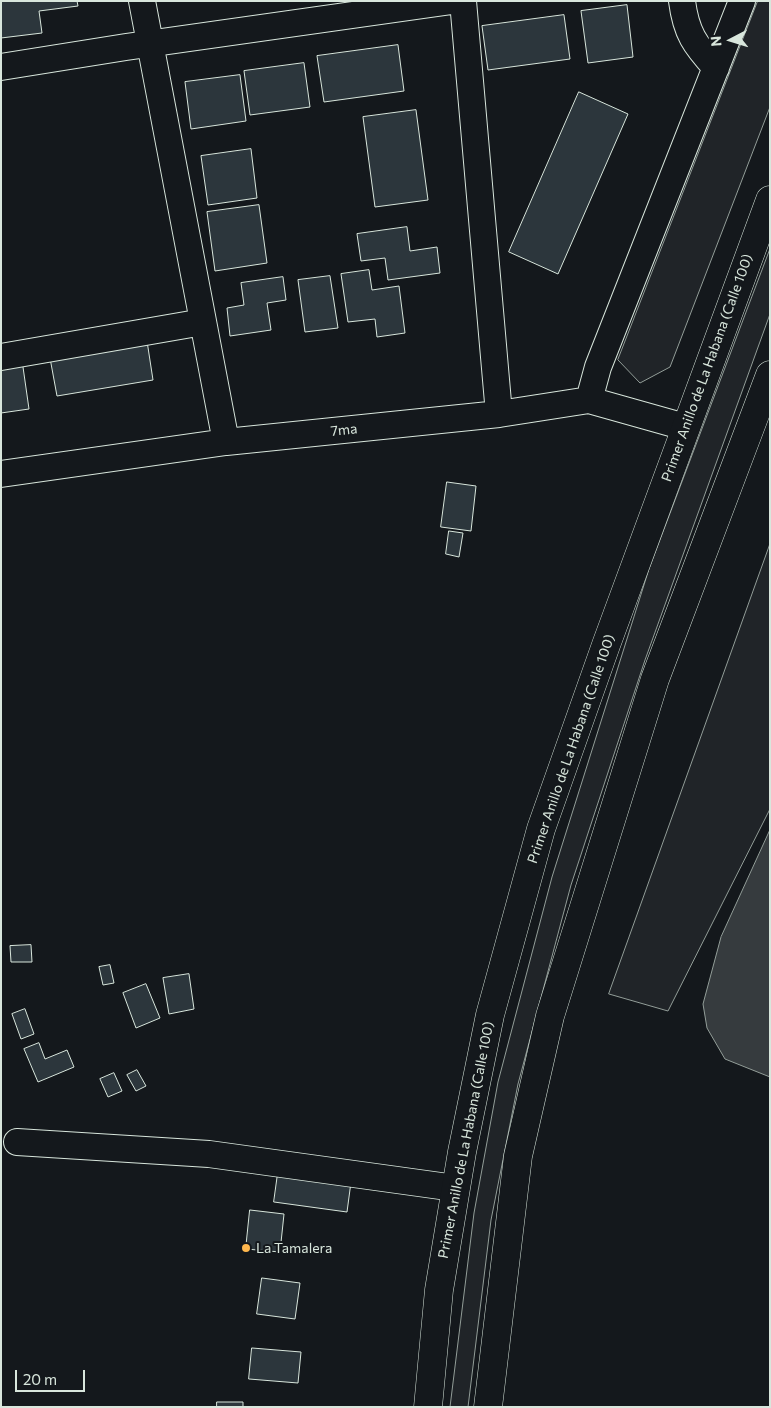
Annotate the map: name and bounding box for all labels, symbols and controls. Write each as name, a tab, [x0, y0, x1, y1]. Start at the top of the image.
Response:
north arrow	[706, 15, 756, 65]
text: N	[707, 35, 724, 47]
street label: Primer Anillo de La Habana (Calle 100)	[658, 252, 756, 484]
street label: 7ma	[330, 420, 358, 440]
street label: Primer Anillo de La Habana (Calle 100)	[524, 632, 618, 866]
street label: Primer Anillo de La Habana (Calle 100)	[435, 1020, 497, 1260]
place label: La Tamalera	[256, 1240, 332, 1256]
marker: La Tamalera	[240, 1242, 252, 1254]
scale bar	[18, 1360, 88, 1392]
text: 20 m	[23, 1370, 57, 1388]

